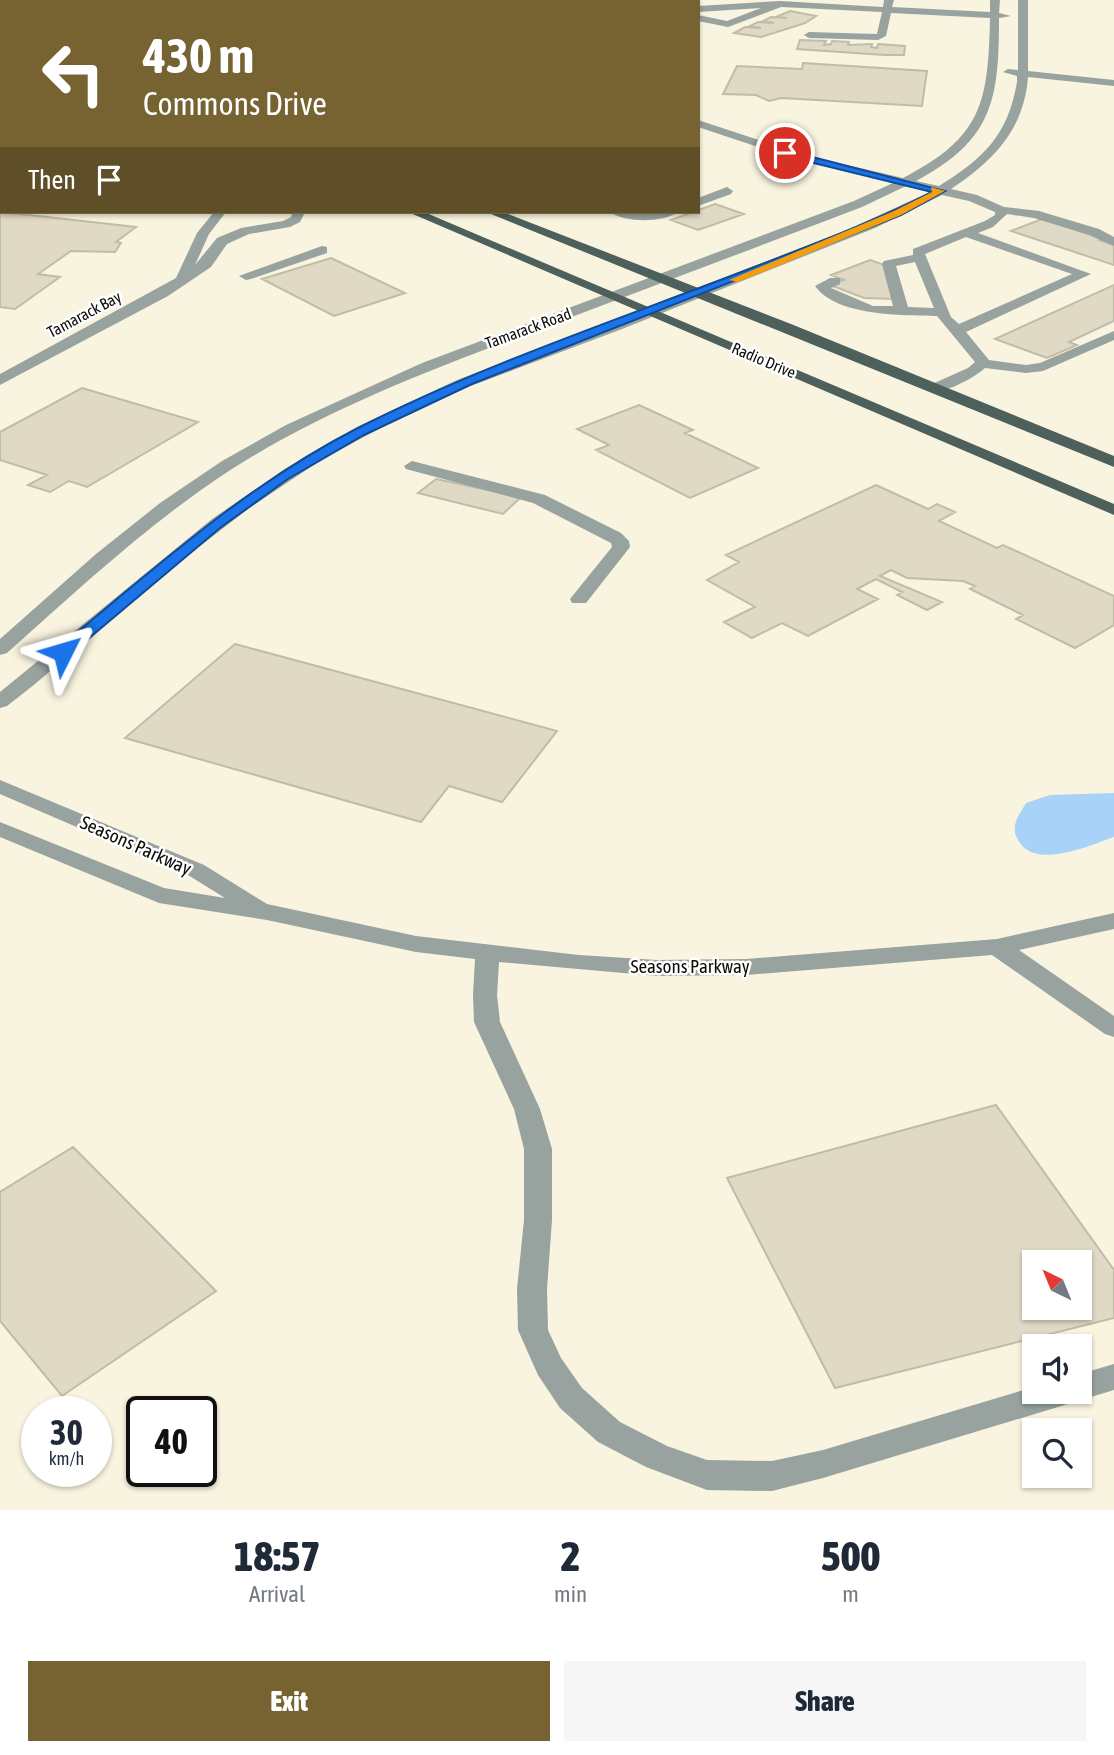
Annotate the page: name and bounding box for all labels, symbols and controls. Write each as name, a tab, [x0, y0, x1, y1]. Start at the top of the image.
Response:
text: 430 m	[143, 27, 254, 83]
icon: left	[28, 28, 119, 119]
text: Commons Drive	[143, 85, 327, 122]
pin	[755, 123, 815, 183]
icon: arrive	[766, 134, 804, 172]
icon: arrive	[90, 161, 128, 199]
text: Then	[28, 165, 76, 195]
street label: Tamarack Bay	[44, 287, 125, 342]
street label: Tamarack Road	[483, 304, 573, 352]
street label: Radio Drive	[729, 339, 799, 381]
position arrow	[26, 615, 100, 689]
street label: Seasons Parkway	[77, 811, 195, 879]
street label: Seasons Parkway	[630, 955, 750, 977]
north arrow	[1022, 1250, 1092, 1320]
map controls	[1022, 1250, 1092, 1488]
button: sound	[1022, 1334, 1092, 1404]
speed limit sign: 40	[126, 1396, 217, 1487]
text: 30	[50, 1412, 83, 1452]
button: search	[1022, 1418, 1092, 1488]
text: km/h	[49, 1448, 84, 1469]
text: 18:57	[234, 1532, 320, 1580]
text: 2	[561, 1532, 580, 1580]
text: 500	[821, 1532, 880, 1580]
text: Arrival	[249, 1581, 305, 1607]
text: min	[554, 1581, 587, 1607]
text: m	[842, 1581, 859, 1607]
button: Exit	[28, 1661, 550, 1741]
button: Share	[564, 1661, 1086, 1741]

